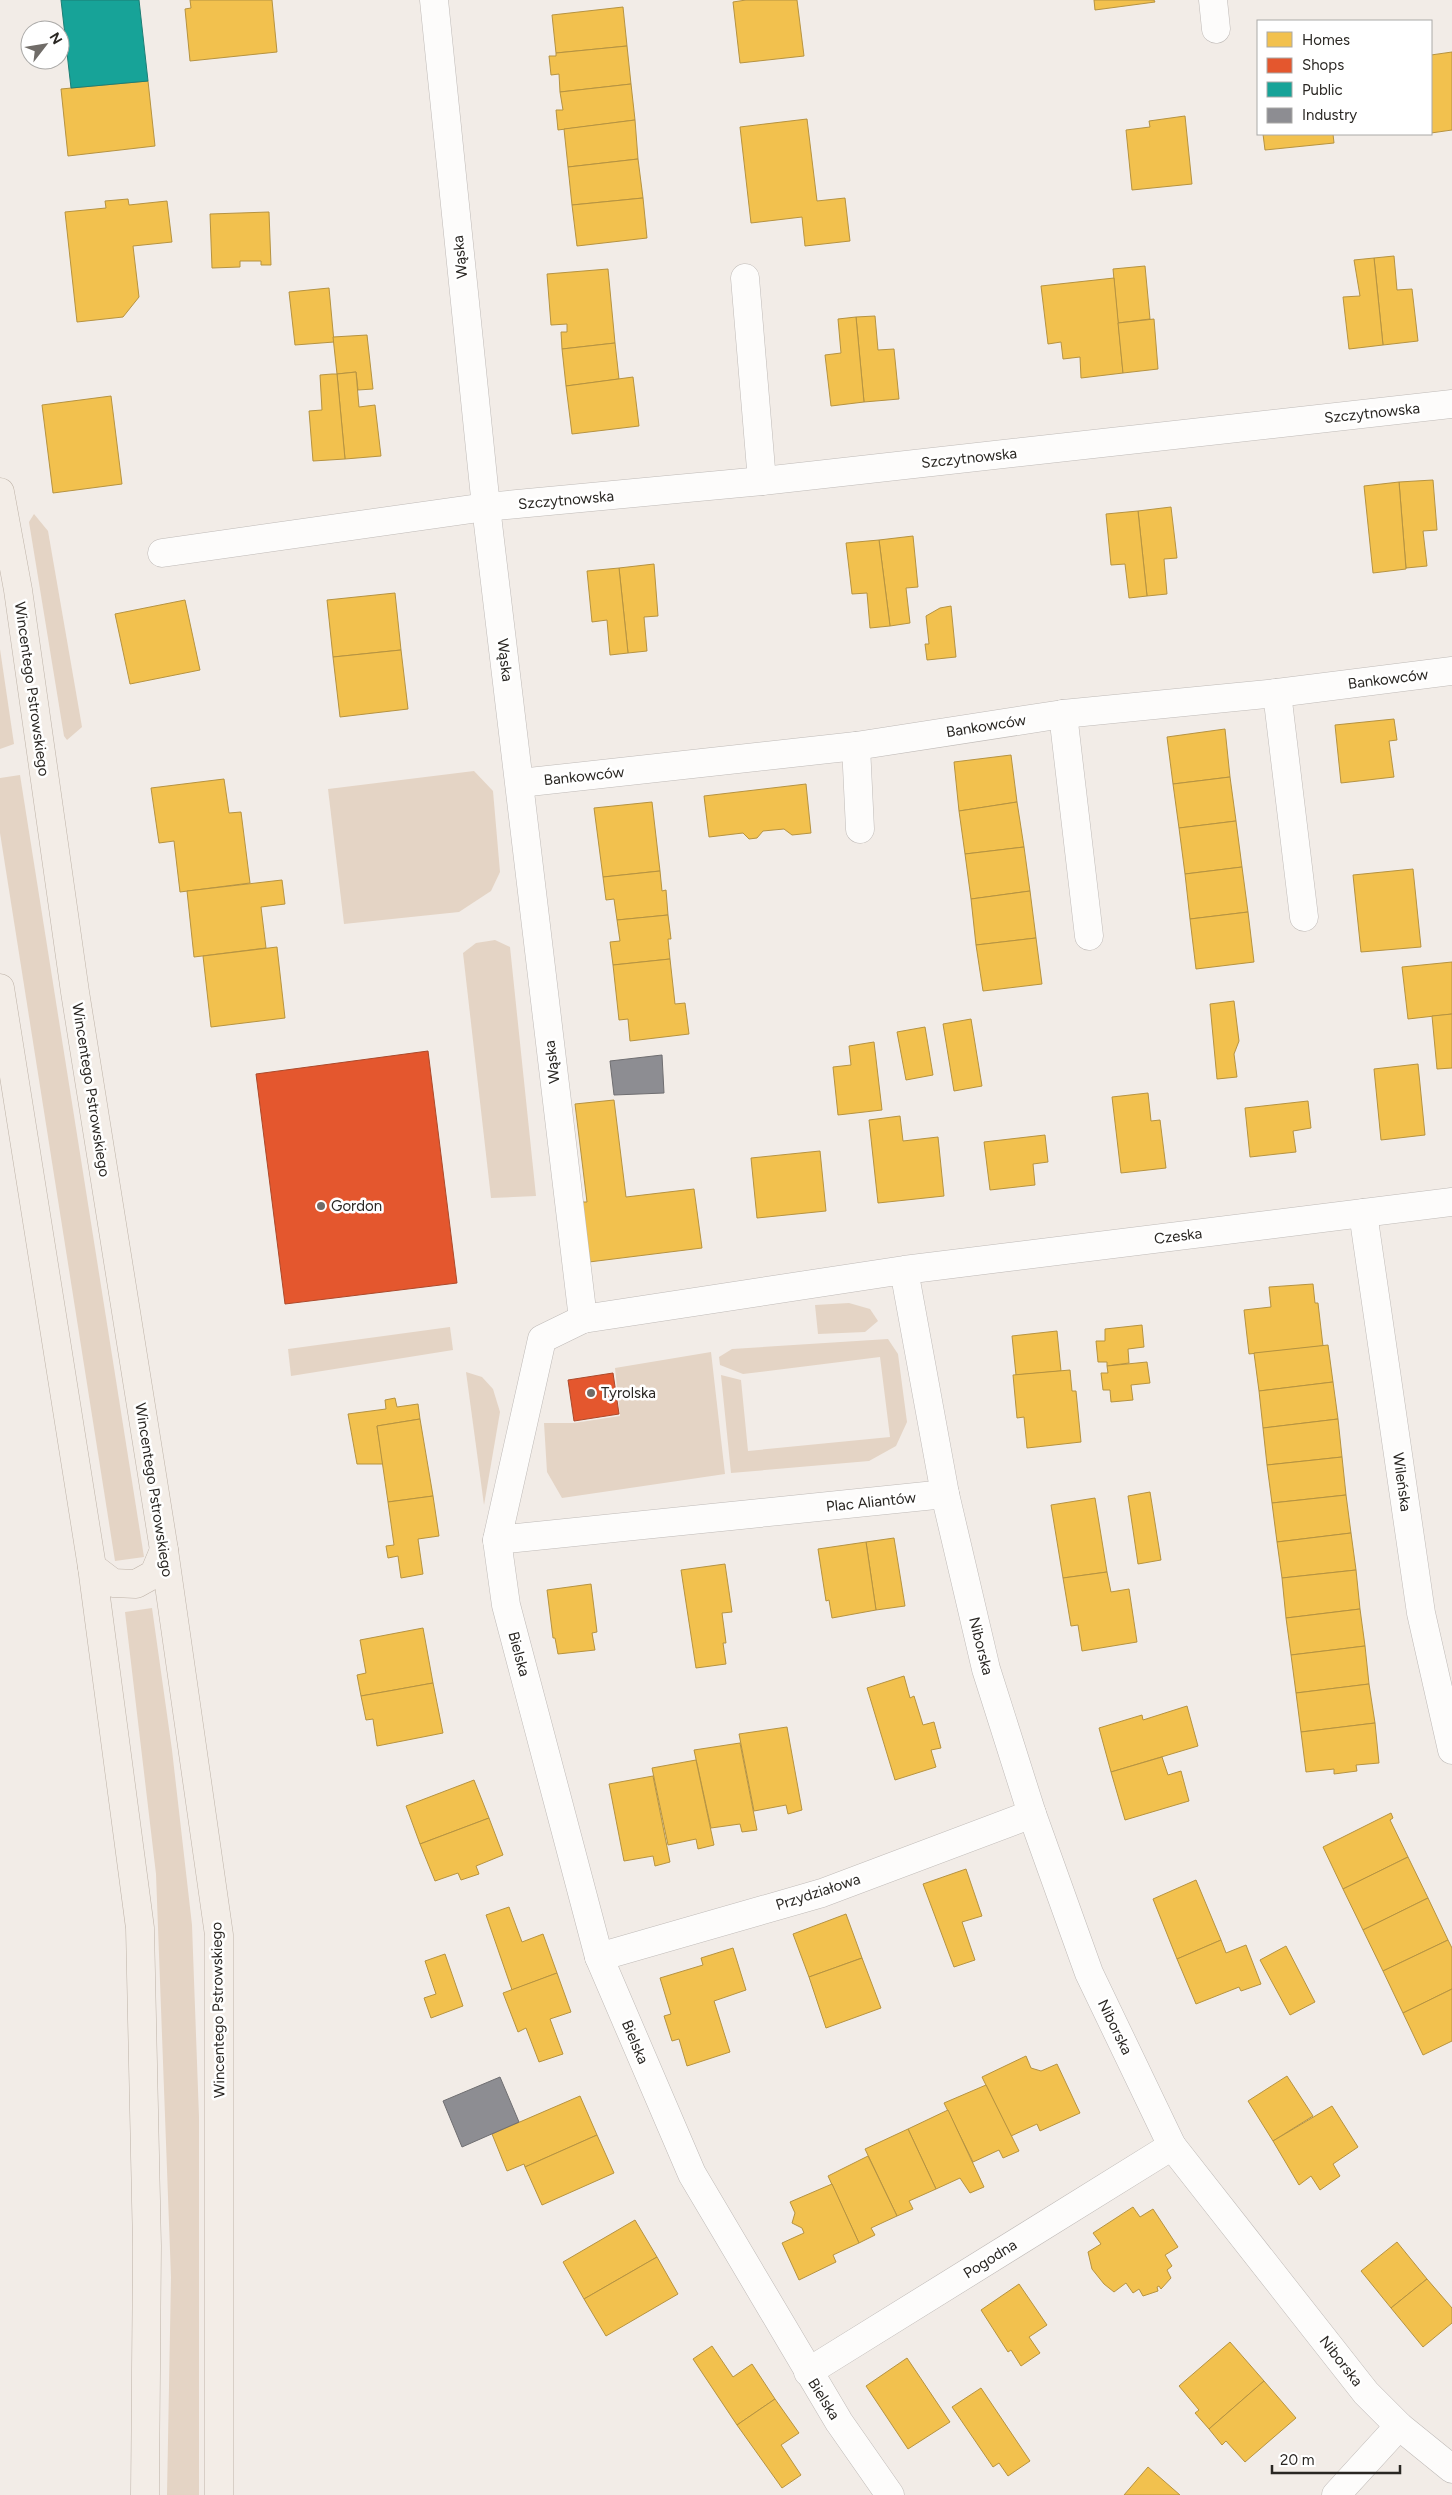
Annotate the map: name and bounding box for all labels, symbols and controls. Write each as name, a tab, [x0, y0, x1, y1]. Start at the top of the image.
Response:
north arrow	[20, 20, 70, 70]
legend	[1257, 20, 1432, 135]
text: N	[46, 30, 66, 48]
text: Homes	[1302, 31, 1350, 49]
text: Shops	[1302, 56, 1344, 74]
text: Public	[1302, 81, 1343, 99]
text: Industry	[1302, 106, 1357, 124]
street label: Wąska	[449, 235, 471, 279]
street label: Szczytnowska	[1323, 399, 1421, 427]
street label: Szczytnowska	[920, 444, 1018, 472]
street label: Szczytnowska	[517, 487, 615, 513]
street label: Wincentego Pstrowskiego	[11, 601, 53, 778]
street label: Wąska	[493, 637, 517, 683]
street label: Bankowców	[1347, 665, 1429, 693]
street label: Bankowców	[945, 711, 1028, 741]
street label: Bankowców	[543, 763, 625, 789]
street label: Wincentego Pstrowskiego	[68, 1002, 114, 1179]
street label: Wąska	[540, 1039, 564, 1085]
place label: Gordon	[331, 1197, 382, 1215]
marker: Gordon	[315, 1200, 327, 1212]
street label: Czeska	[1153, 1224, 1203, 1248]
place label: Tyrolska	[601, 1384, 656, 1402]
marker: Tyrolska	[585, 1387, 597, 1399]
street label: Wincentego Pstrowskiego	[131, 1402, 177, 1579]
street label: Wileńska	[1389, 1451, 1415, 1513]
street label: Plac Aliantów	[825, 1488, 917, 1516]
street label: Niborska	[965, 1615, 997, 1677]
street label: Bielska	[504, 1630, 534, 1678]
street label: Przydziałowa	[773, 1870, 863, 1914]
street label: Wincentego Pstrowskiego	[207, 1922, 229, 2098]
street label: Niborska	[1094, 1996, 1136, 2058]
street label: Bielska	[618, 2017, 652, 2067]
street label: Pogodna	[960, 2236, 1020, 2282]
street label: Niborska	[1316, 2332, 1366, 2390]
street label: Bielska	[804, 2375, 844, 2423]
scale bar	[1272, 2442, 1400, 2474]
text: 20 m	[1280, 2451, 1314, 2469]

